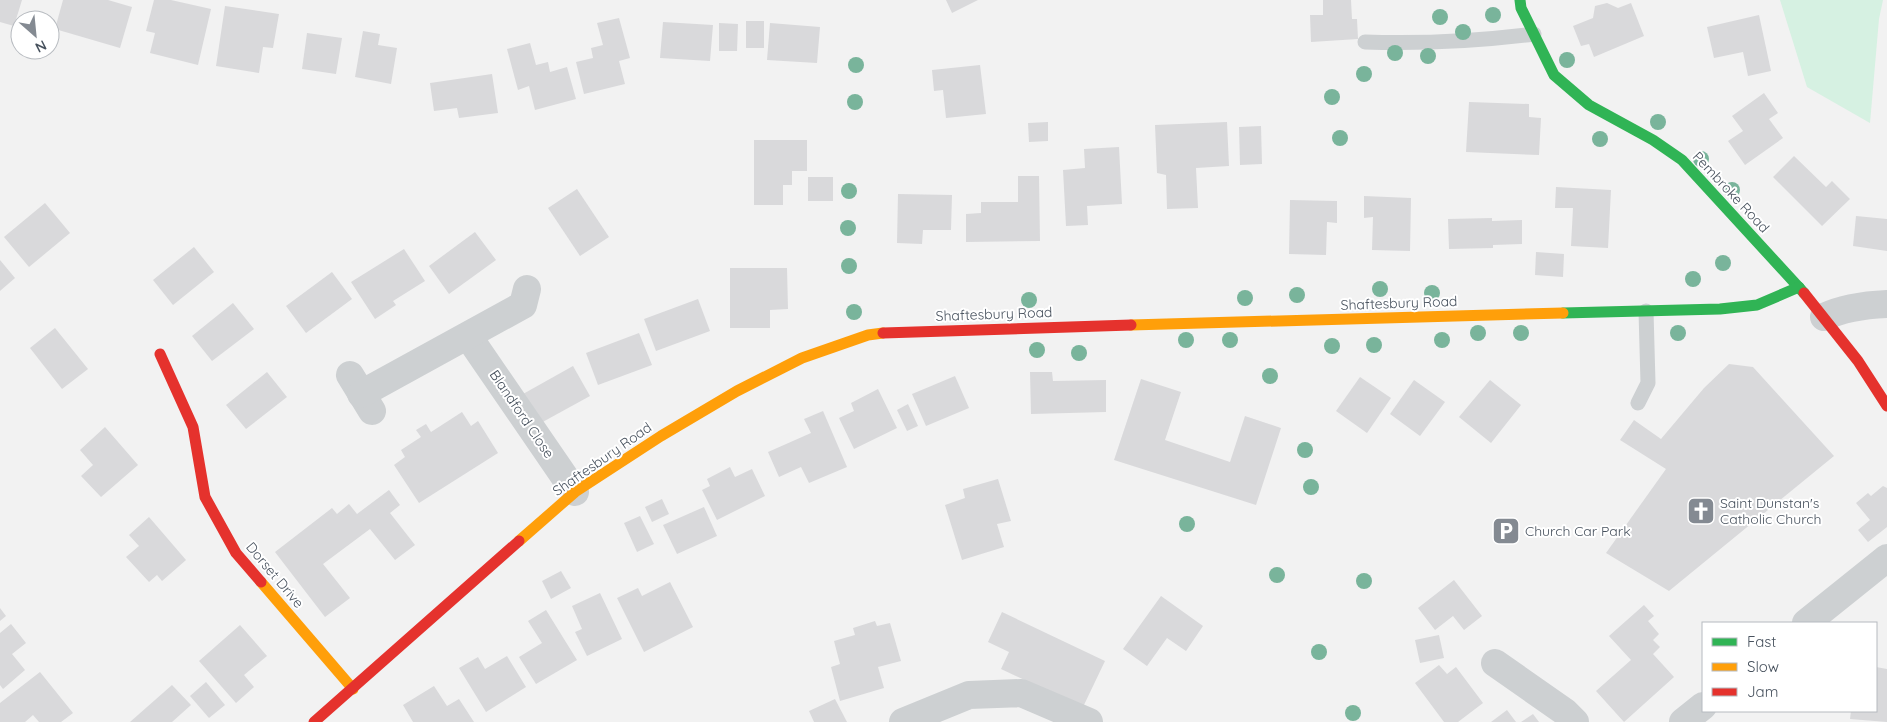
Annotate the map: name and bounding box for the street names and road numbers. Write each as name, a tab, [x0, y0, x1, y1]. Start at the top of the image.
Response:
street label: Pembroke Road	[1689, 148, 1773, 236]
street label: Shaftesbury Road	[1340, 292, 1458, 314]
street label: Shaftesbury Road	[935, 303, 1053, 325]
street label: Blandford Close	[486, 366, 558, 462]
street label: Shaftesbury Road	[549, 418, 655, 500]
street label: Dorset Drive	[242, 538, 308, 612]

